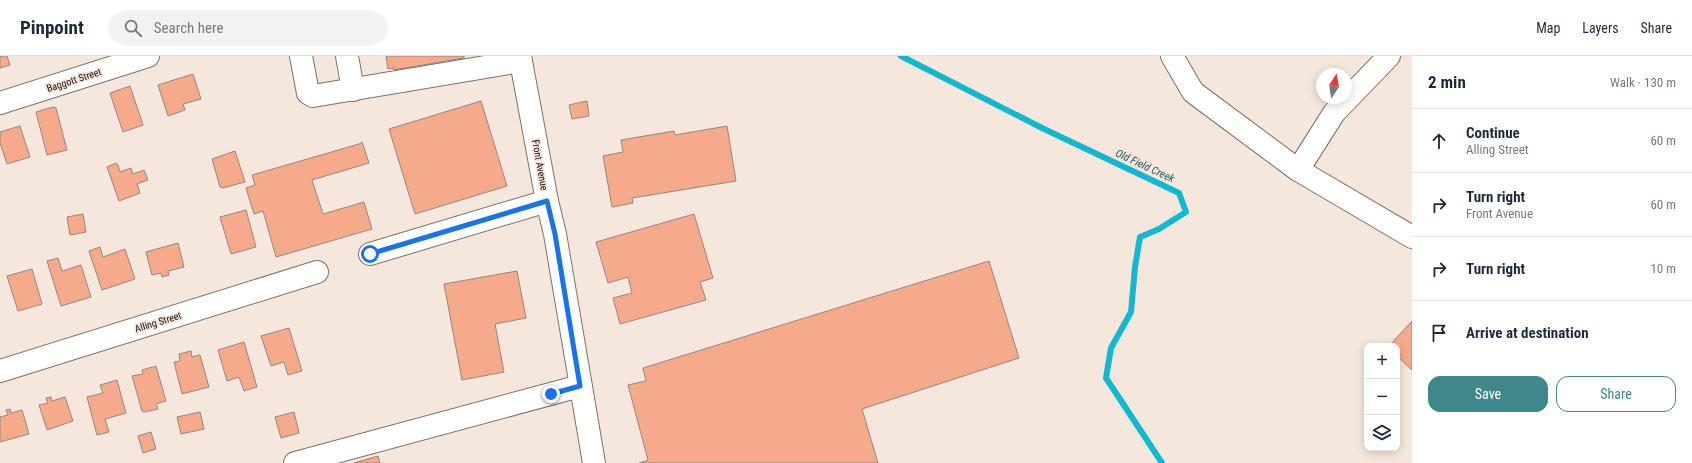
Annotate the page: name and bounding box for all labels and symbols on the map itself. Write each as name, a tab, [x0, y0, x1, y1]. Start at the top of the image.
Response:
street label: Baggott Street	[45, 66, 103, 94]
north arrow	[1316, 68, 1352, 104]
street label: Front Avenue	[530, 139, 550, 192]
water label: Old Field Creek	[1113, 147, 1177, 185]
route start	[361, 245, 379, 263]
street label: Alling Street	[133, 310, 183, 334]
route end	[542, 385, 560, 403]

